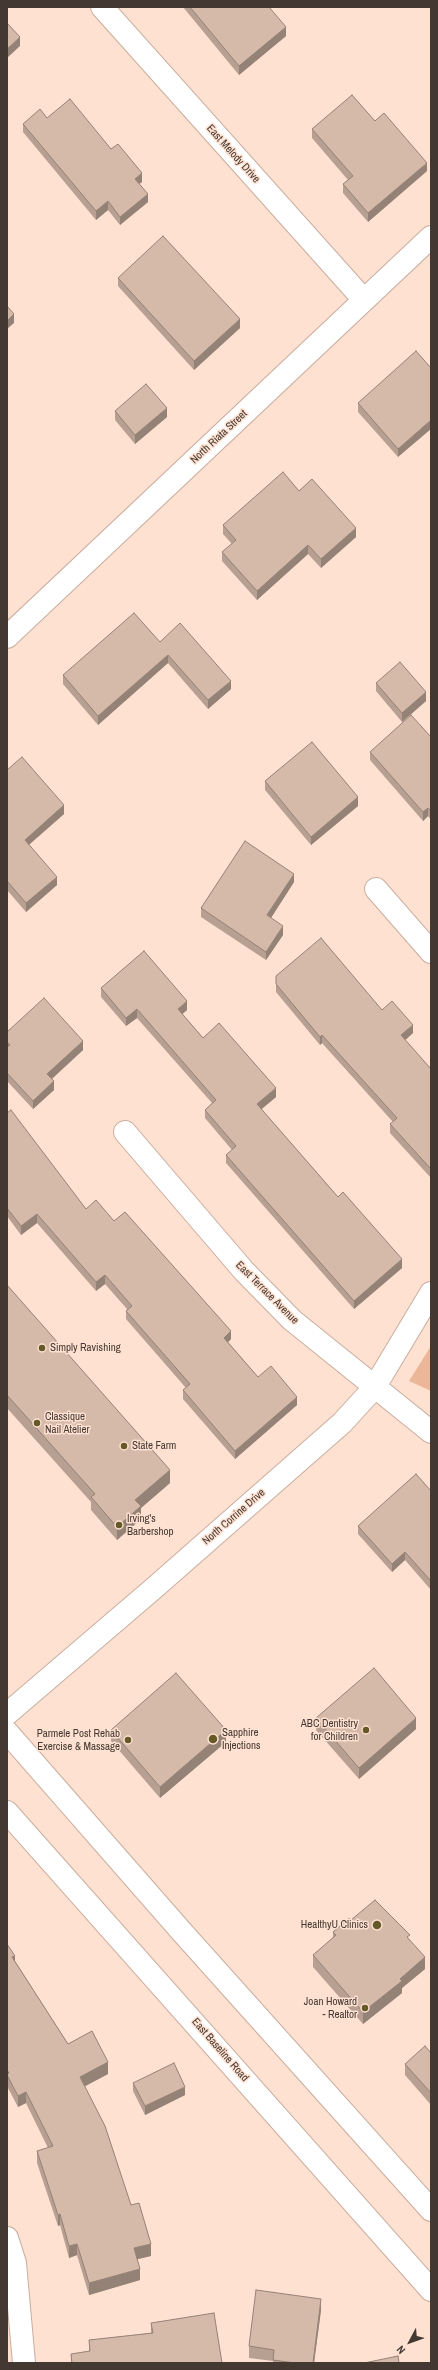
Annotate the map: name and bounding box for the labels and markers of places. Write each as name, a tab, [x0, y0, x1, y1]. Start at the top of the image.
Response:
place label: Simply Ravishing	[50, 1341, 121, 1355]
marker: Simply Ravishing	[37, 1343, 47, 1353]
place label: Classique Nail Atelier	[45, 1410, 90, 1436]
marker: Classique Nail Atelier	[32, 1418, 42, 1428]
place label: State Farm	[132, 1439, 176, 1453]
marker: State Farm	[119, 1441, 129, 1451]
place label: Irving's Barbershop	[127, 1512, 174, 1538]
marker: Irving's Barbershop	[114, 1520, 124, 1530]
place label: ABC Dentistry for Children	[301, 1717, 358, 1743]
marker: ABC Dentistry for Children	[361, 1725, 371, 1735]
place label: Sapphire Injections	[222, 1726, 261, 1752]
place label: Parmele Post Rehab Exercise & Massage	[37, 1727, 120, 1753]
marker: Sapphire Injections	[207, 1733, 219, 1745]
marker: Parmele Post Rehab Exercise & Massage	[123, 1735, 133, 1745]
place label: HealthyU Clinics	[301, 1918, 368, 1932]
marker: HealthyU Clinics	[371, 1919, 383, 1931]
place label: Joan Howard - Realtor	[304, 1995, 357, 2021]
marker: Joan Howard - Realtor	[360, 2003, 370, 2013]

